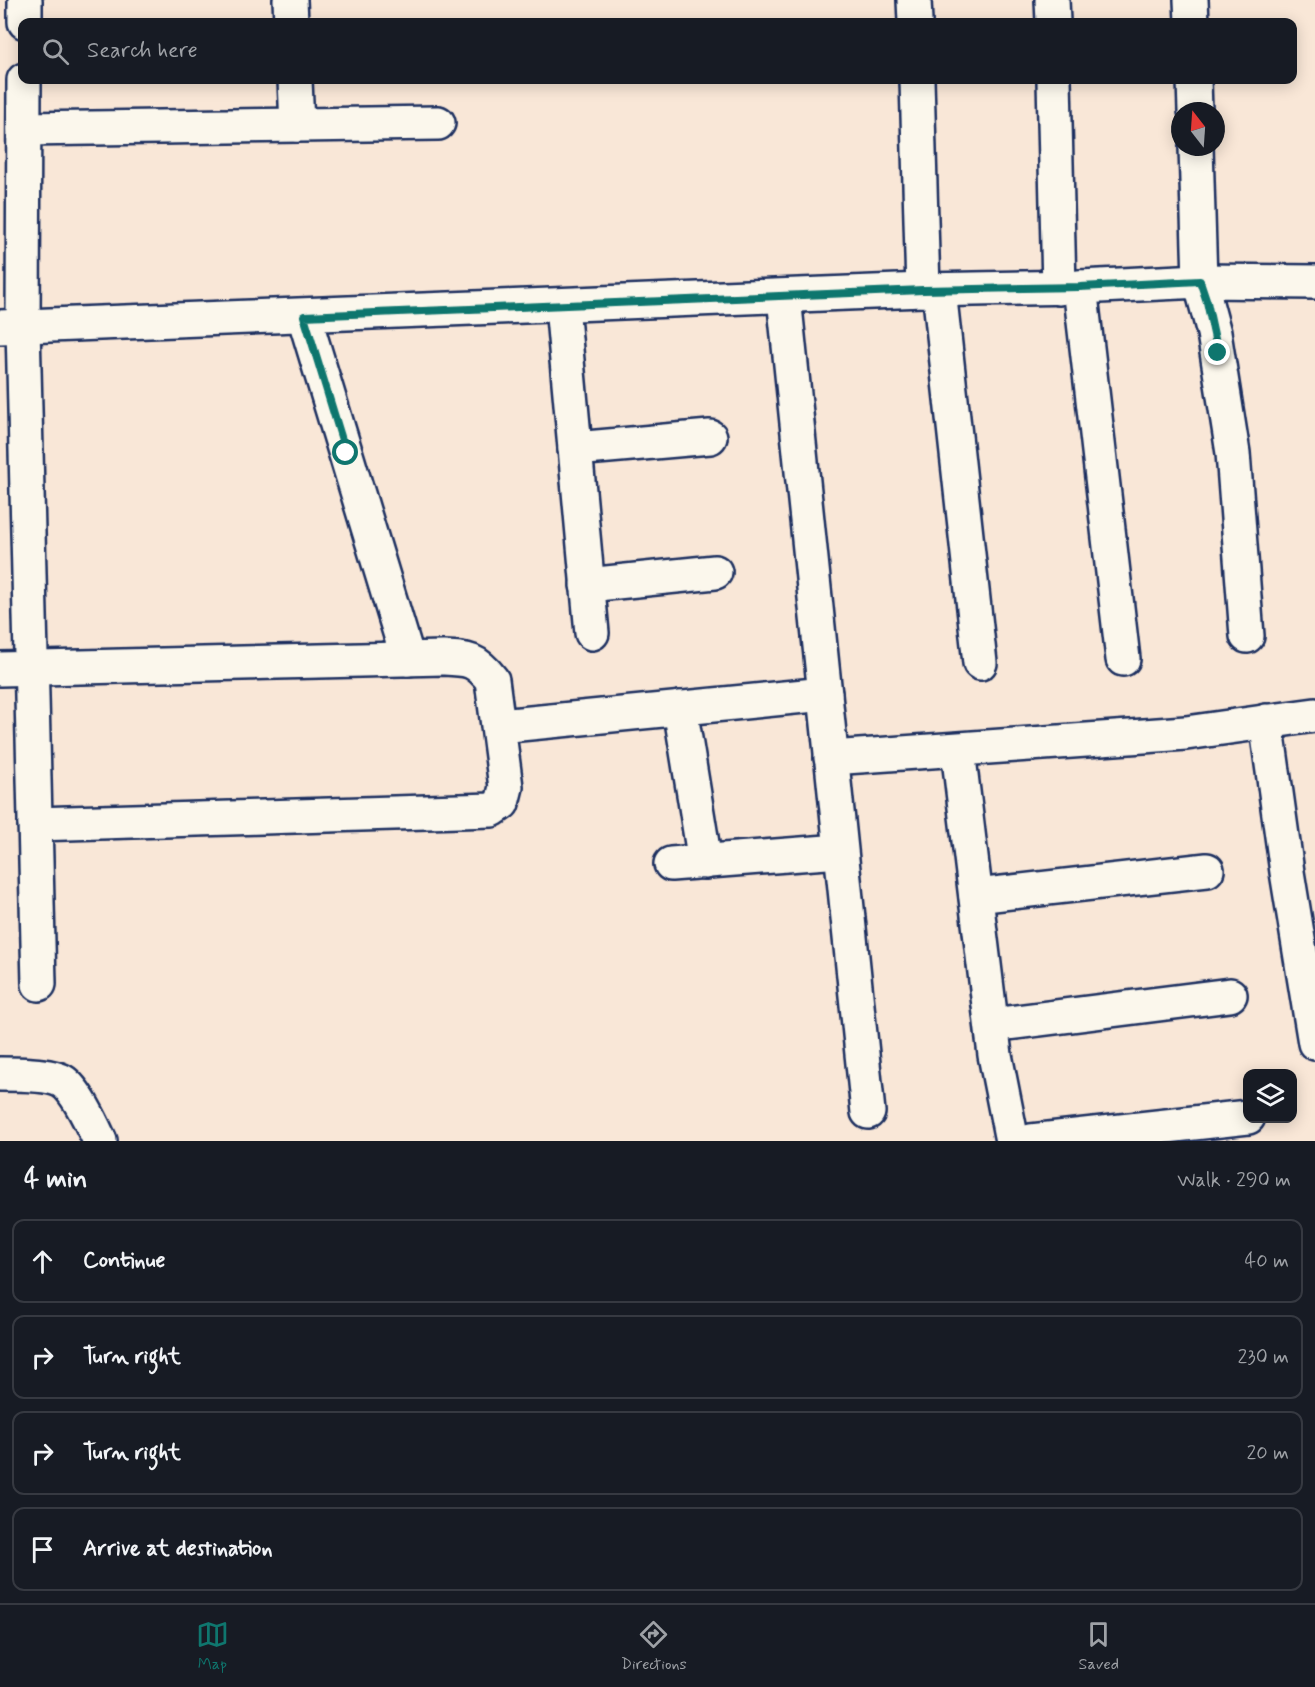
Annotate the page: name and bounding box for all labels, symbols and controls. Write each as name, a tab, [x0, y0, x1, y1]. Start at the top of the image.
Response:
search box	[18, 18, 1297, 84]
icon: search	[39, 35, 72, 68]
text: Search here	[87, 37, 198, 65]
north arrow	[1171, 102, 1225, 156]
route end	[1204, 339, 1230, 365]
route start	[332, 439, 358, 465]
map controls	[1243, 1069, 1297, 1123]
button: layers	[1243, 1069, 1297, 1123]
text: 4 min	[24, 1163, 87, 1197]
text: Walk · 290 m	[1177, 1167, 1291, 1194]
icon: ahead	[26, 1245, 59, 1278]
text: Continue	[83, 1247, 165, 1275]
text: 40 m	[1245, 1248, 1289, 1275]
icon: right	[26, 1341, 59, 1374]
text: Turn right	[83, 1343, 181, 1371]
text: 230 m	[1237, 1344, 1289, 1371]
icon: right	[26, 1437, 59, 1470]
text: Turn right	[83, 1439, 181, 1467]
text: 20 m	[1246, 1440, 1289, 1467]
icon: arrive	[26, 1533, 59, 1566]
text: Arrive at destination	[83, 1535, 273, 1563]
tab: Map	[196, 1618, 229, 1675]
tab: Directions	[621, 1618, 687, 1675]
tab: Saved	[1079, 1618, 1119, 1675]

